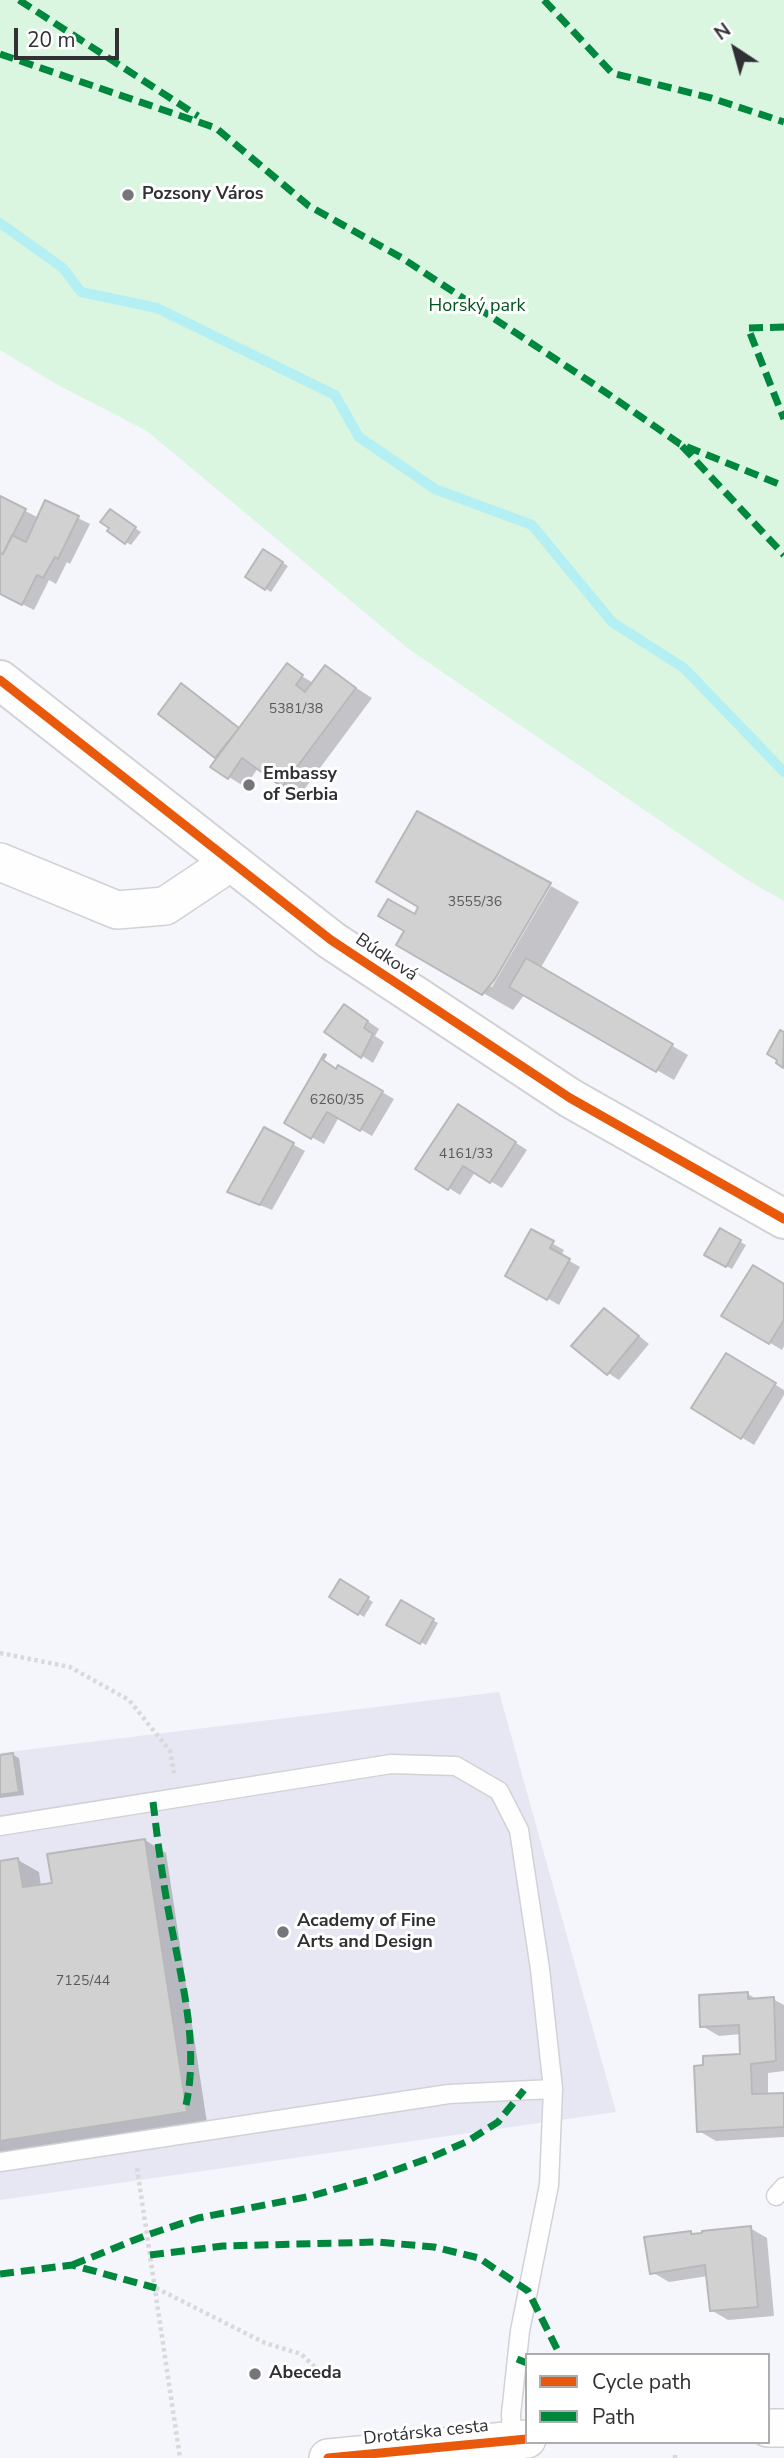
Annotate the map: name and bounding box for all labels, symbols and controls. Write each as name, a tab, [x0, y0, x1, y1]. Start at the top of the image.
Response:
scale bar	[18, 14, 122, 58]
north arrow	[700, 14, 770, 84]
text: N	[709, 17, 736, 47]
text: 20 m	[27, 26, 76, 54]
place label: Pozsony Város	[142, 184, 264, 206]
marker: Pozsony Város	[120, 187, 136, 203]
park label: Horský park	[429, 296, 525, 318]
house number: 5381/38	[269, 702, 323, 718]
place label: Embassy of Serbia	[263, 764, 338, 806]
marker: Embassy of Serbia	[241, 777, 257, 793]
house number: 3555/36	[448, 895, 502, 911]
street label: Búdková	[351, 929, 421, 987]
house number: 6260/35	[310, 1093, 364, 1109]
house number: 4161/33	[439, 1147, 493, 1163]
place label: Academy of Fine Arts and Design	[297, 1911, 436, 1954]
marker: Academy of Fine Arts and Design	[275, 1924, 291, 1940]
house number: 7125/44	[56, 1974, 110, 1990]
legend	[525, 2353, 770, 2444]
place label: Abeceda	[269, 2363, 342, 2385]
marker: Abeceda	[247, 2366, 263, 2382]
text: Cycle path	[592, 2368, 691, 2396]
text: Path	[592, 2403, 635, 2431]
street label: Drotárska cesta	[362, 2416, 490, 2450]

